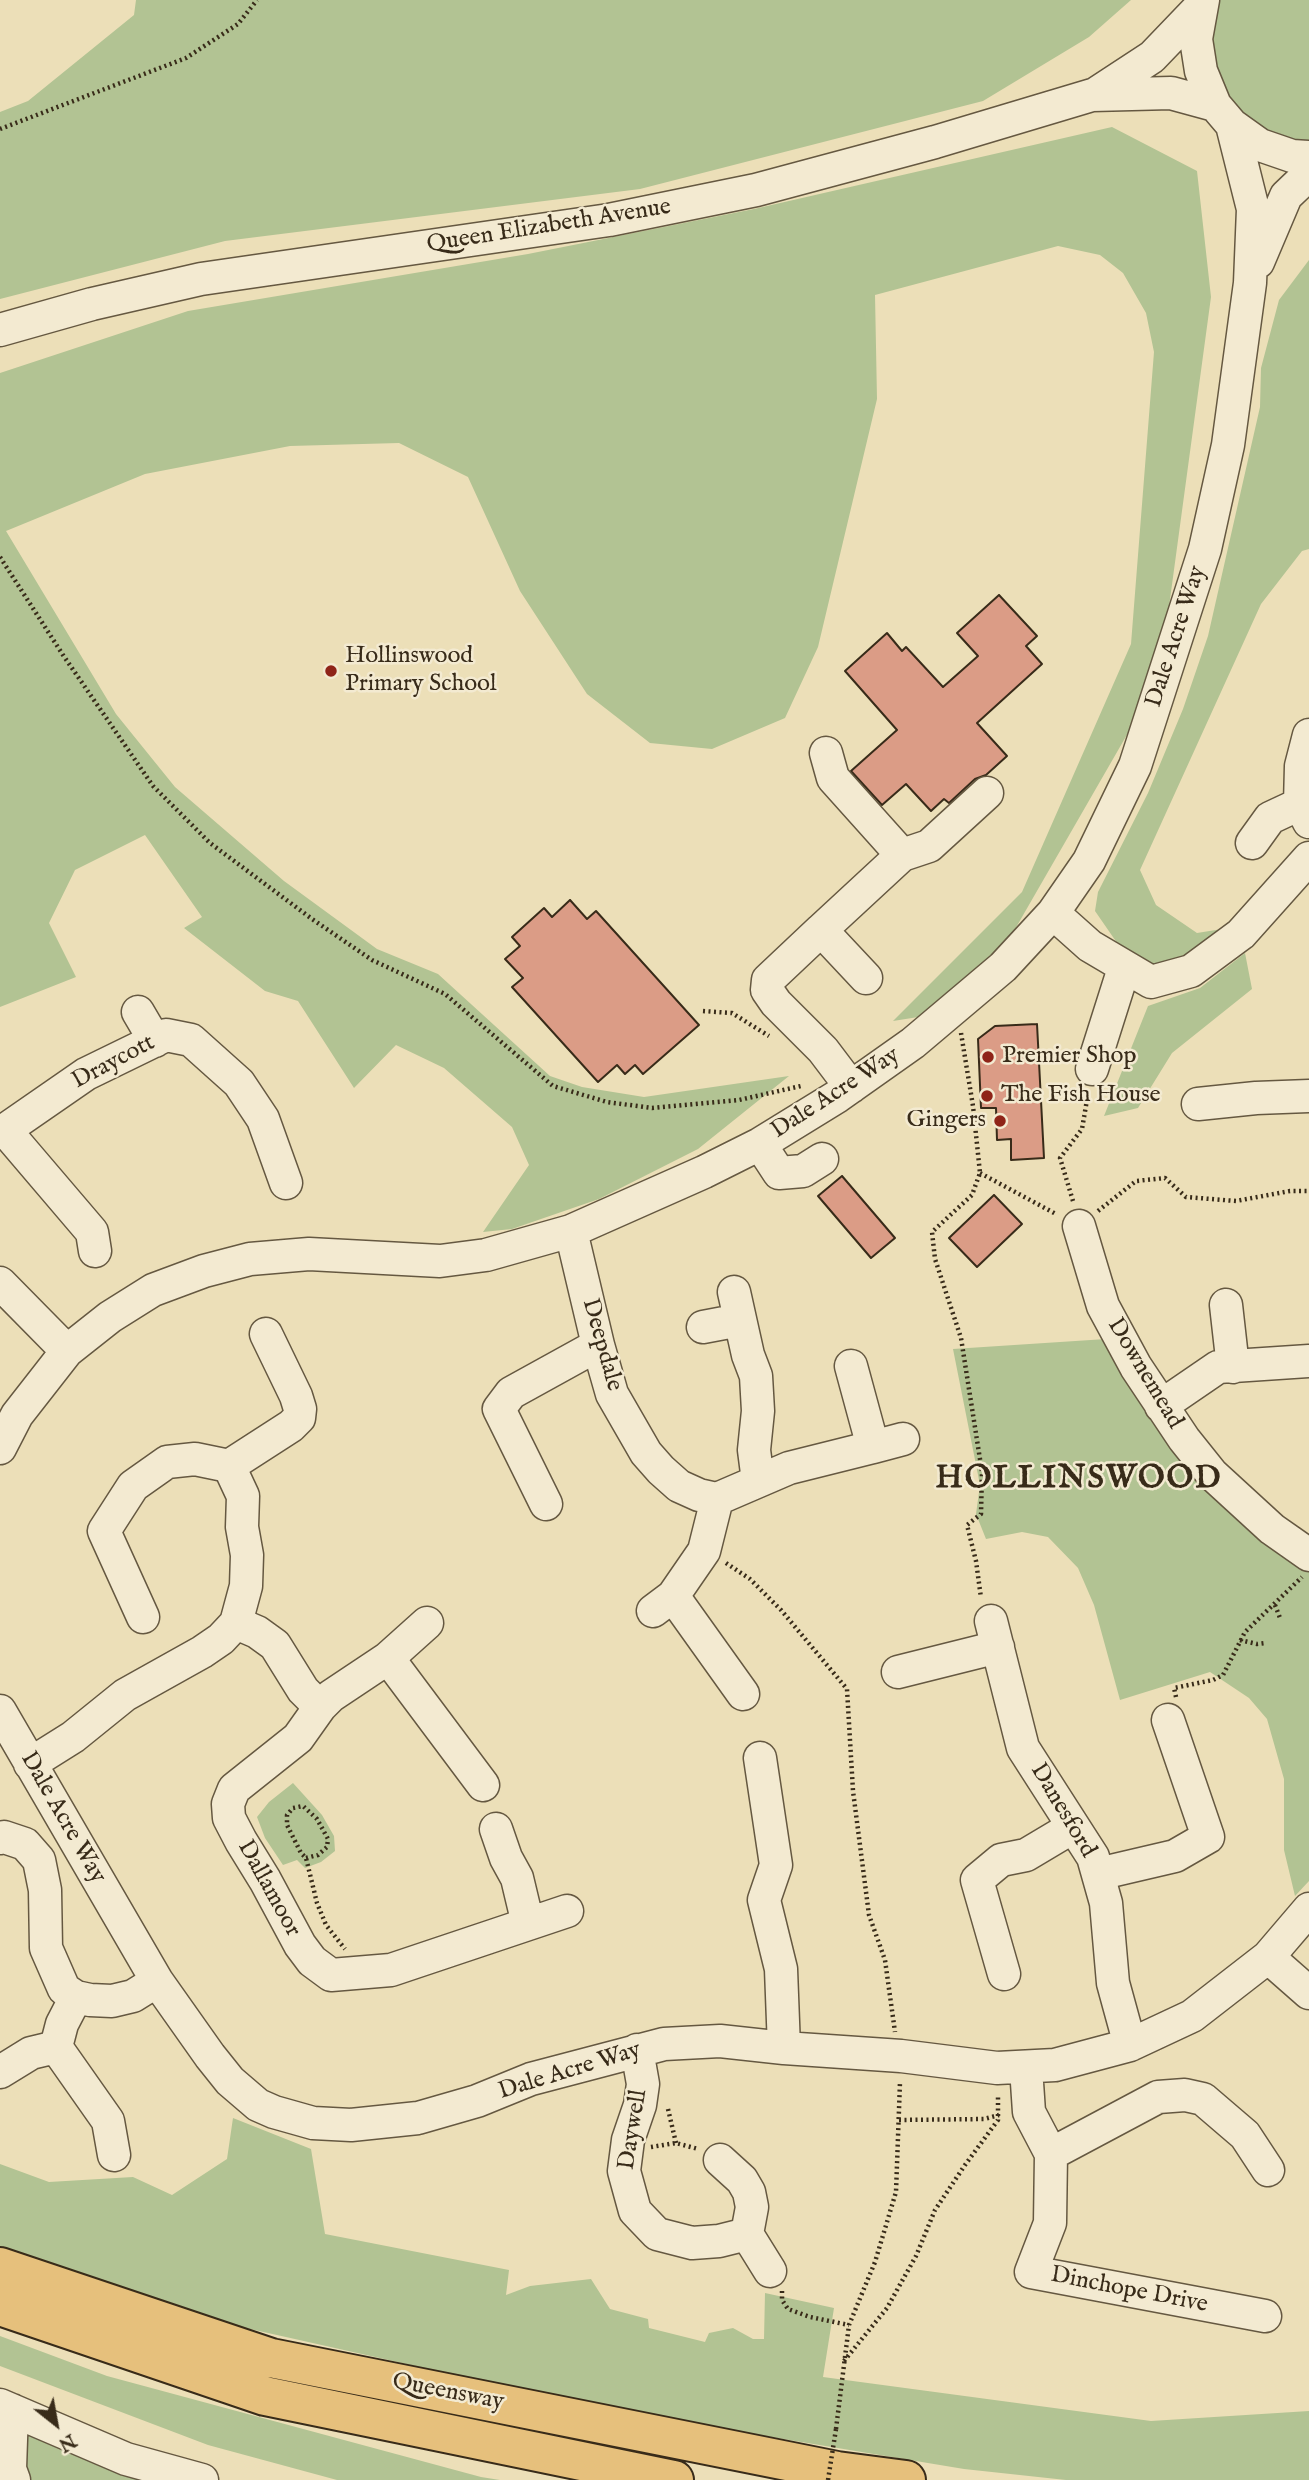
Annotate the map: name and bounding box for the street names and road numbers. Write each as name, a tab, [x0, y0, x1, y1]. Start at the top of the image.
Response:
street label: Queen Elizabeth Avenue	[425, 193, 673, 261]
street label: Dale Acre Way	[1141, 563, 1213, 711]
street label: Draycott	[68, 1029, 160, 1097]
street label: Dale Acre Way	[766, 1042, 906, 1146]
street label: Deepdale	[574, 1295, 628, 1395]
street label: Downemead	[1100, 1313, 1188, 1435]
street label: Dale Acre Way	[13, 1747, 111, 1889]
street label: Danesford	[1023, 1759, 1101, 1863]
street label: Dallamoor	[230, 1836, 306, 1942]
street label: Dale Acre Way	[495, 2037, 645, 2107]
street label: Daywell	[613, 2088, 655, 2172]
street label: Dinchope Drive	[1048, 2262, 1210, 2320]
street label: Queensway	[390, 2368, 506, 2418]

